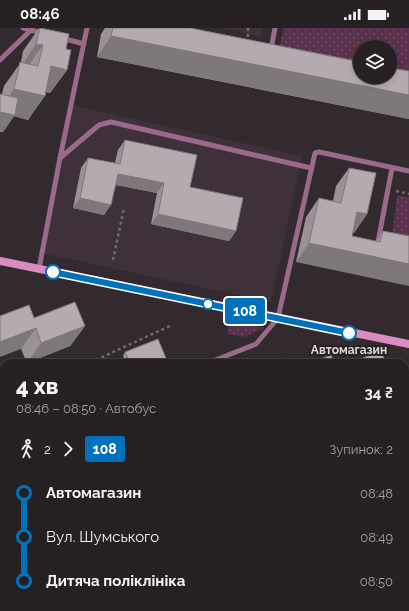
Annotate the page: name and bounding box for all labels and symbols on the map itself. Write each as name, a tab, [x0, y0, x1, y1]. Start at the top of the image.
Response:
unlabelled marker	[45, 264, 61, 280]
unlabelled marker	[202, 298, 214, 310]
line badge: 108	[222, 298, 268, 324]
marker: Автомагазин	[341, 325, 357, 341]
place label: Автомагазин	[311, 343, 387, 357]

